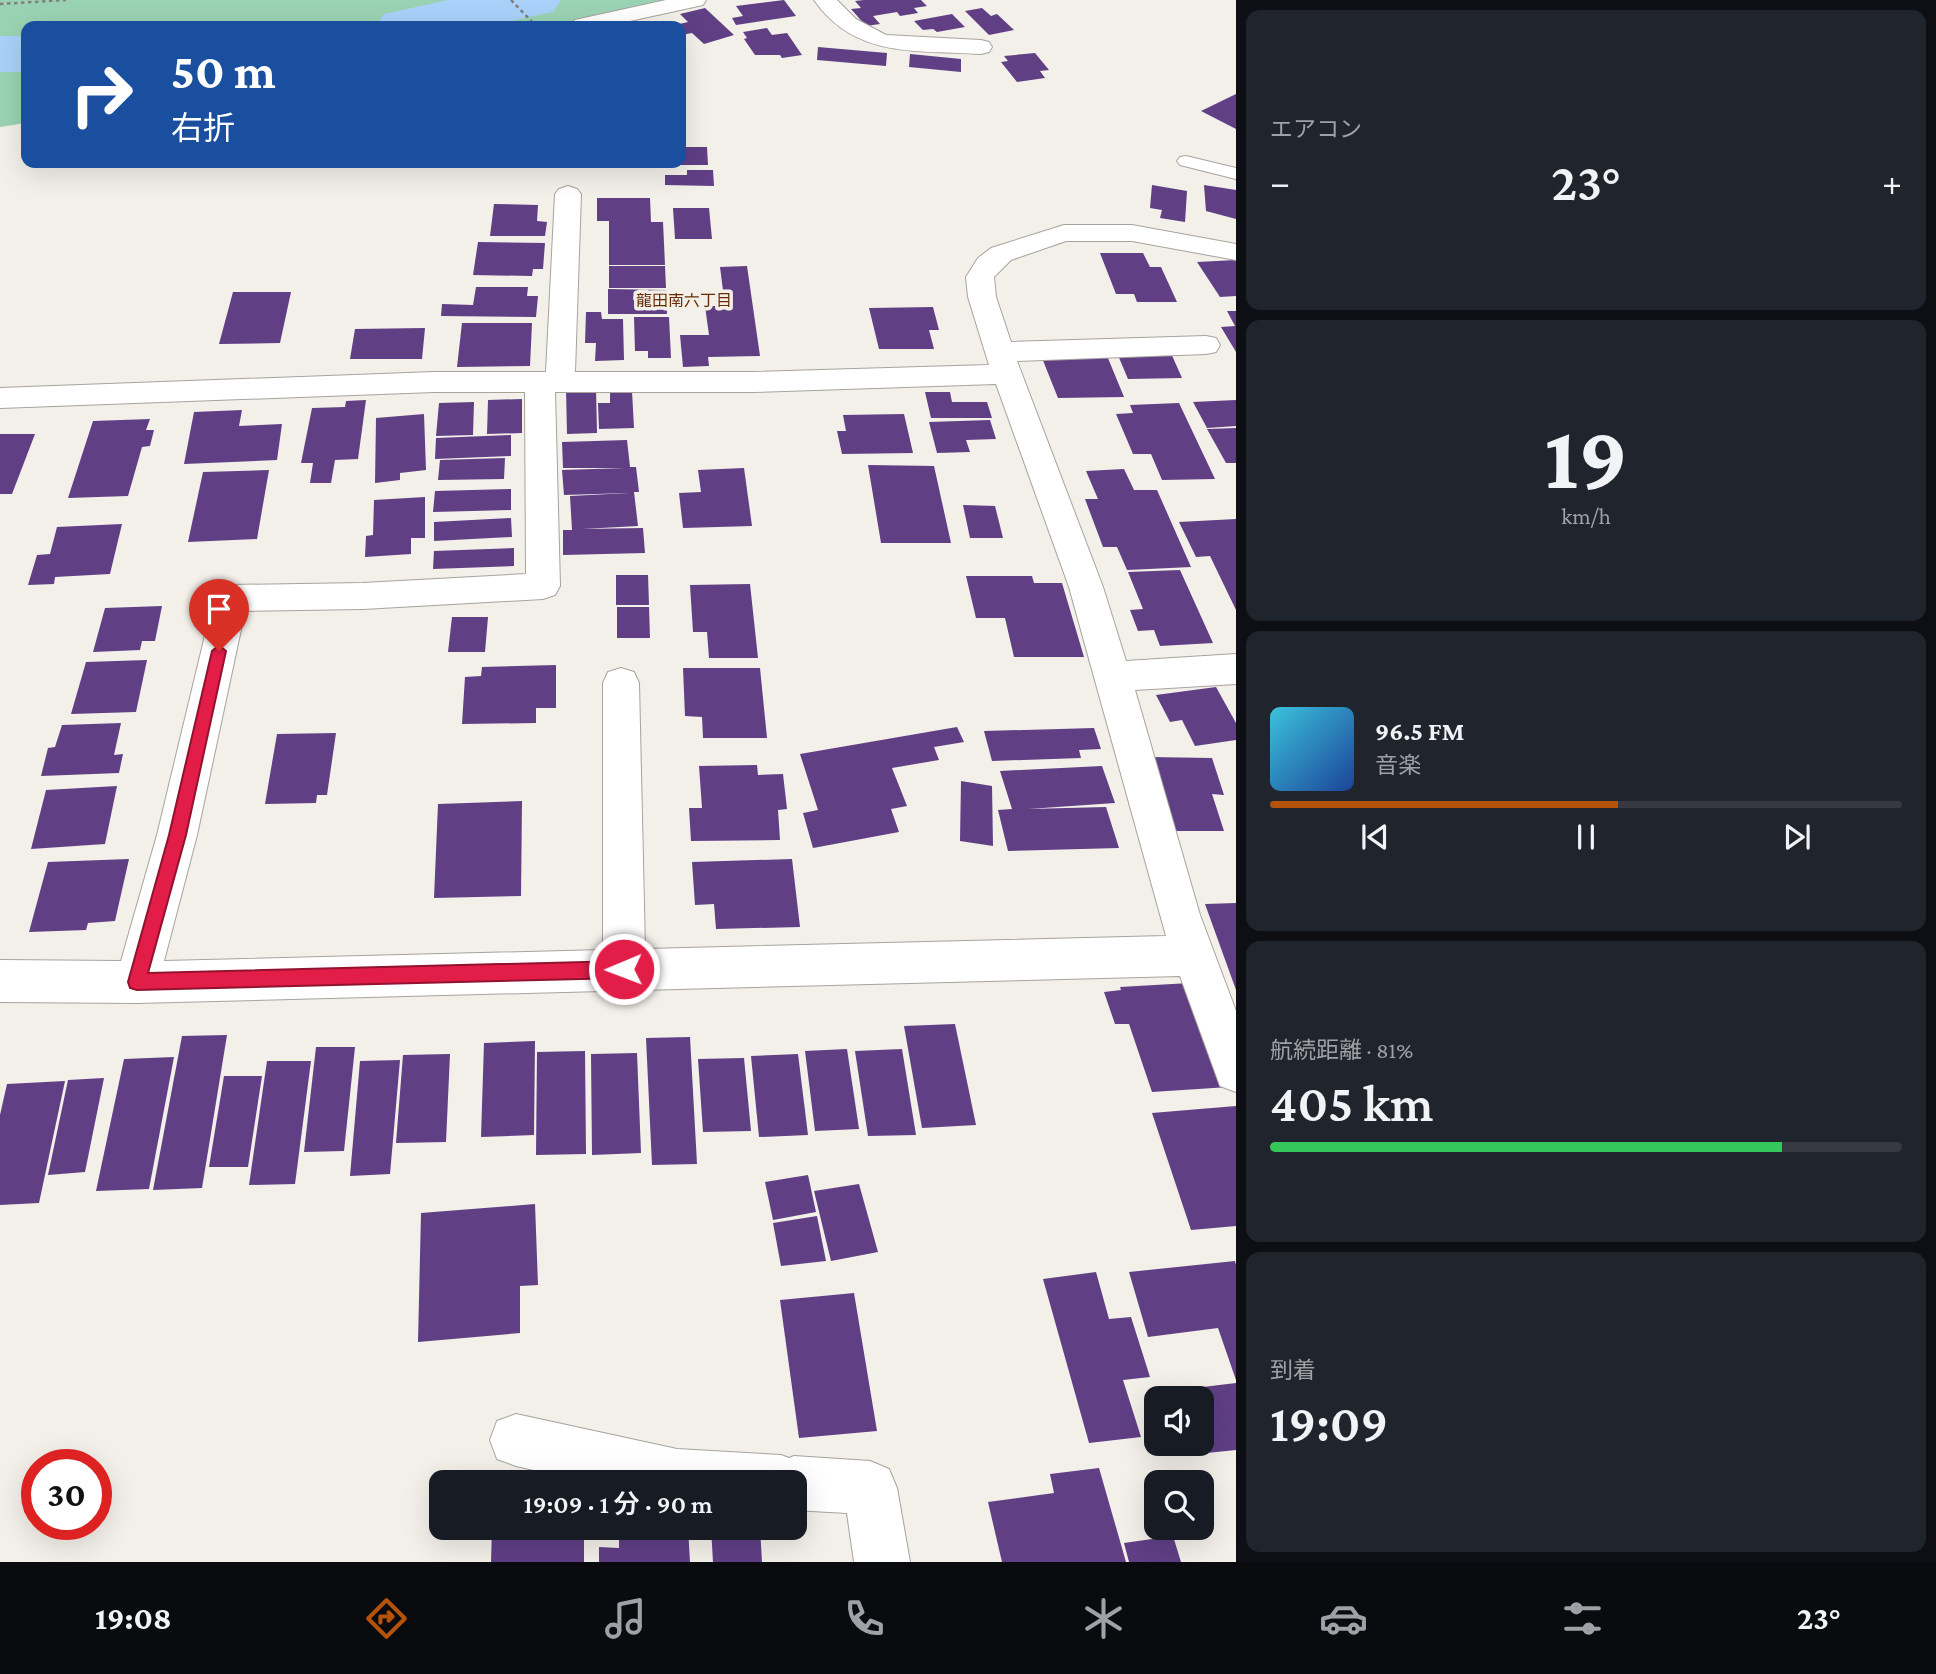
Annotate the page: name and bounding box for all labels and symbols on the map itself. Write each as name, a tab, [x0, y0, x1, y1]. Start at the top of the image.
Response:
district label: 龍田南六丁目	[636, 292, 732, 309]
pin	[189, 579, 249, 651]
position arrow	[587, 932, 661, 1006]
speed limit sign: 30	[21, 1449, 112, 1540]

